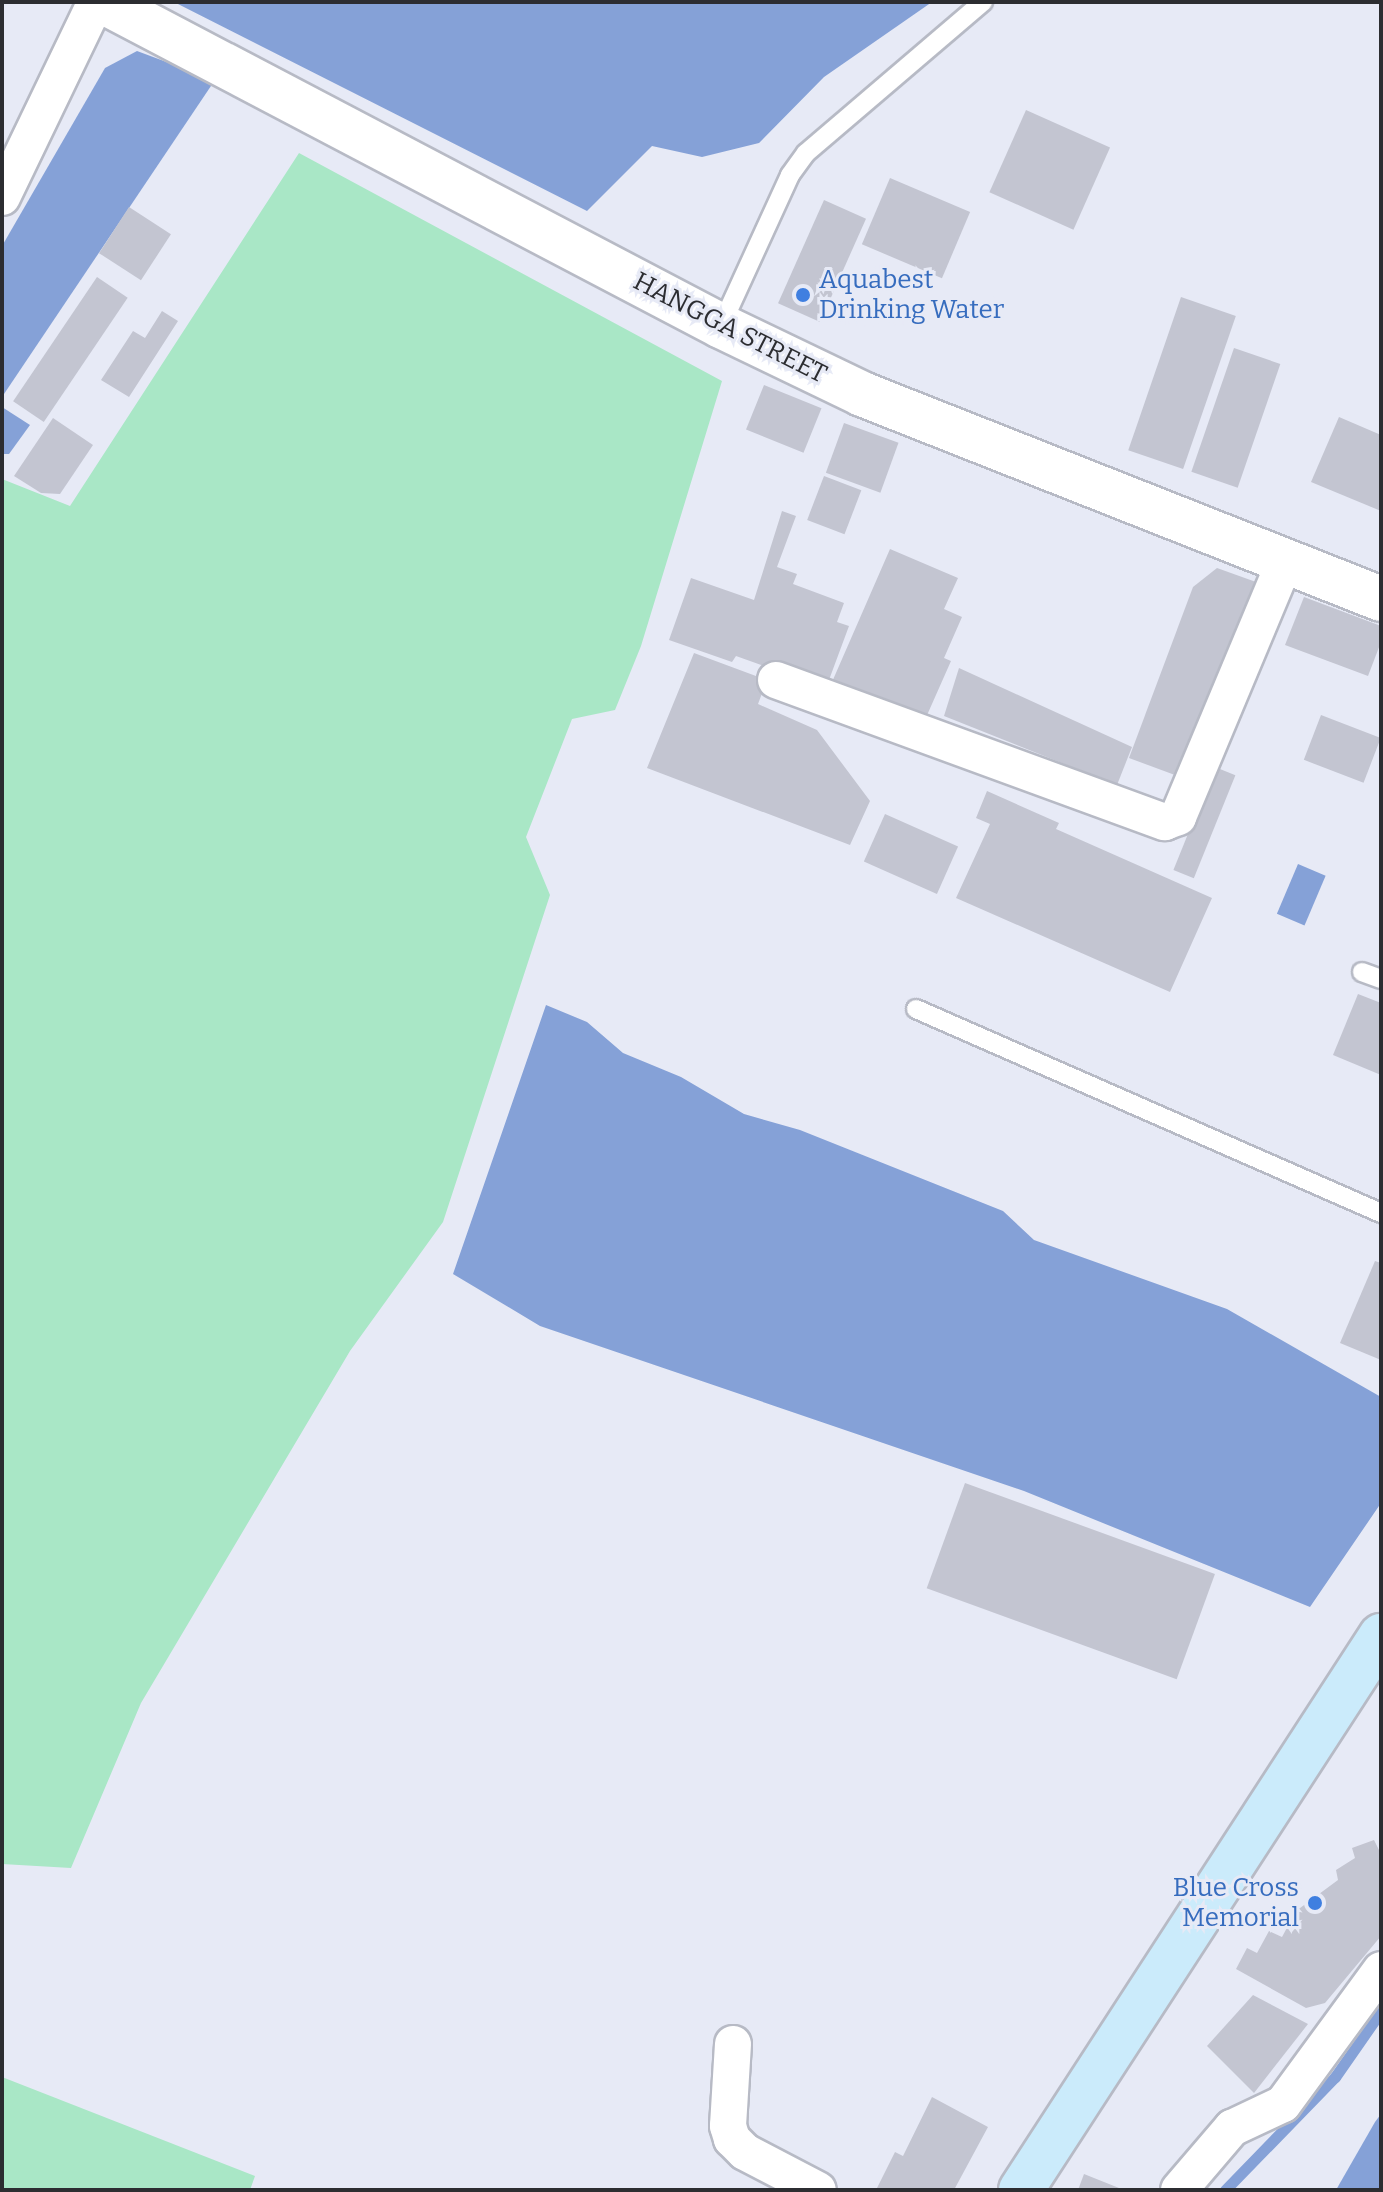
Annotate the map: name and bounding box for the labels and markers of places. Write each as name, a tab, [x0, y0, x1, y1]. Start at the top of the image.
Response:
place label: Aquabest Drinking Water	[819, 264, 1004, 326]
marker: Aquabest Drinking Water	[794, 286, 812, 304]
place label: Blue Cross Memorial	[1173, 1872, 1299, 1934]
marker: Blue Cross Memorial	[1306, 1894, 1324, 1912]

